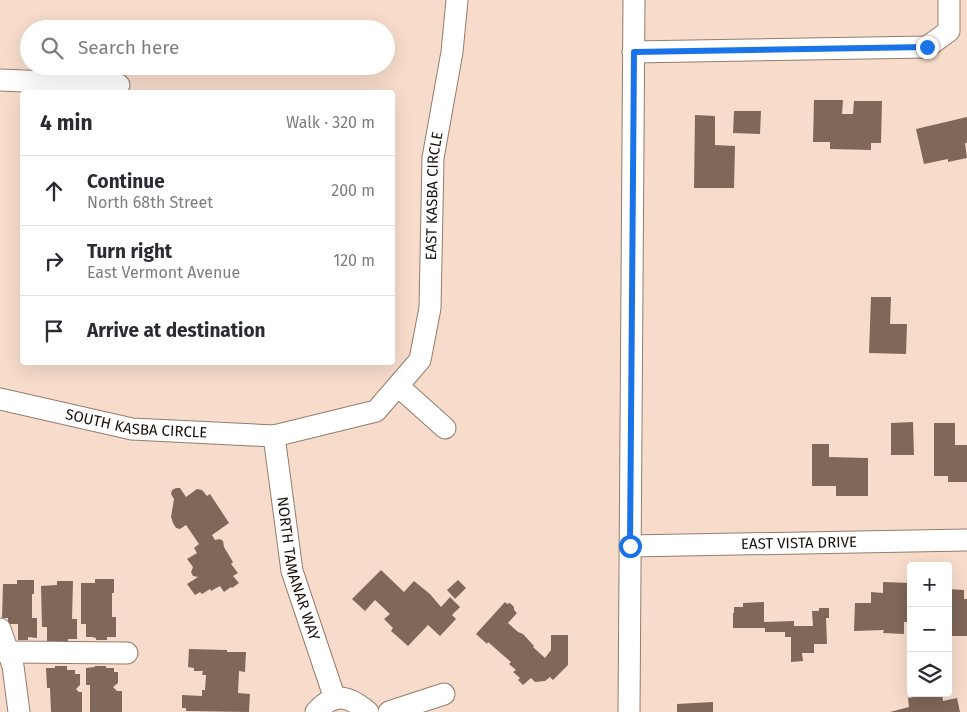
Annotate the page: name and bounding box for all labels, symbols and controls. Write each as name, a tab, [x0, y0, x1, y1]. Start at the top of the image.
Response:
search box	[20, 20, 395, 75]
icon: search	[38, 34, 66, 62]
text: Search here	[78, 36, 179, 59]
route end	[916, 36, 939, 59]
text: 4 min	[40, 110, 93, 136]
text: Walk · 320 m	[286, 113, 375, 132]
street label: EAST KASBA CIRCLE	[422, 130, 447, 261]
text: Continue	[87, 170, 165, 193]
icon: ahead	[40, 177, 68, 205]
text: 200 m	[331, 181, 375, 200]
text: North 68th Street	[87, 193, 213, 212]
text: Turn right	[87, 240, 172, 263]
icon: right	[40, 247, 68, 275]
text: 120 m	[333, 251, 375, 270]
text: East Vermont Avenue	[87, 263, 240, 282]
icon: arrive	[40, 317, 68, 345]
text: Arrive at destination	[87, 319, 266, 342]
street label: SOUTH KASBA CIRCLE	[64, 405, 208, 442]
street label: NORTH TAMANAR WAY	[273, 495, 324, 643]
street label: EAST VISTA DRIVE	[741, 533, 857, 553]
route start	[619, 535, 642, 558]
map controls	[907, 562, 952, 697]
button: +	[907, 562, 952, 607]
button: −	[907, 607, 952, 652]
button: layers	[907, 652, 952, 697]

